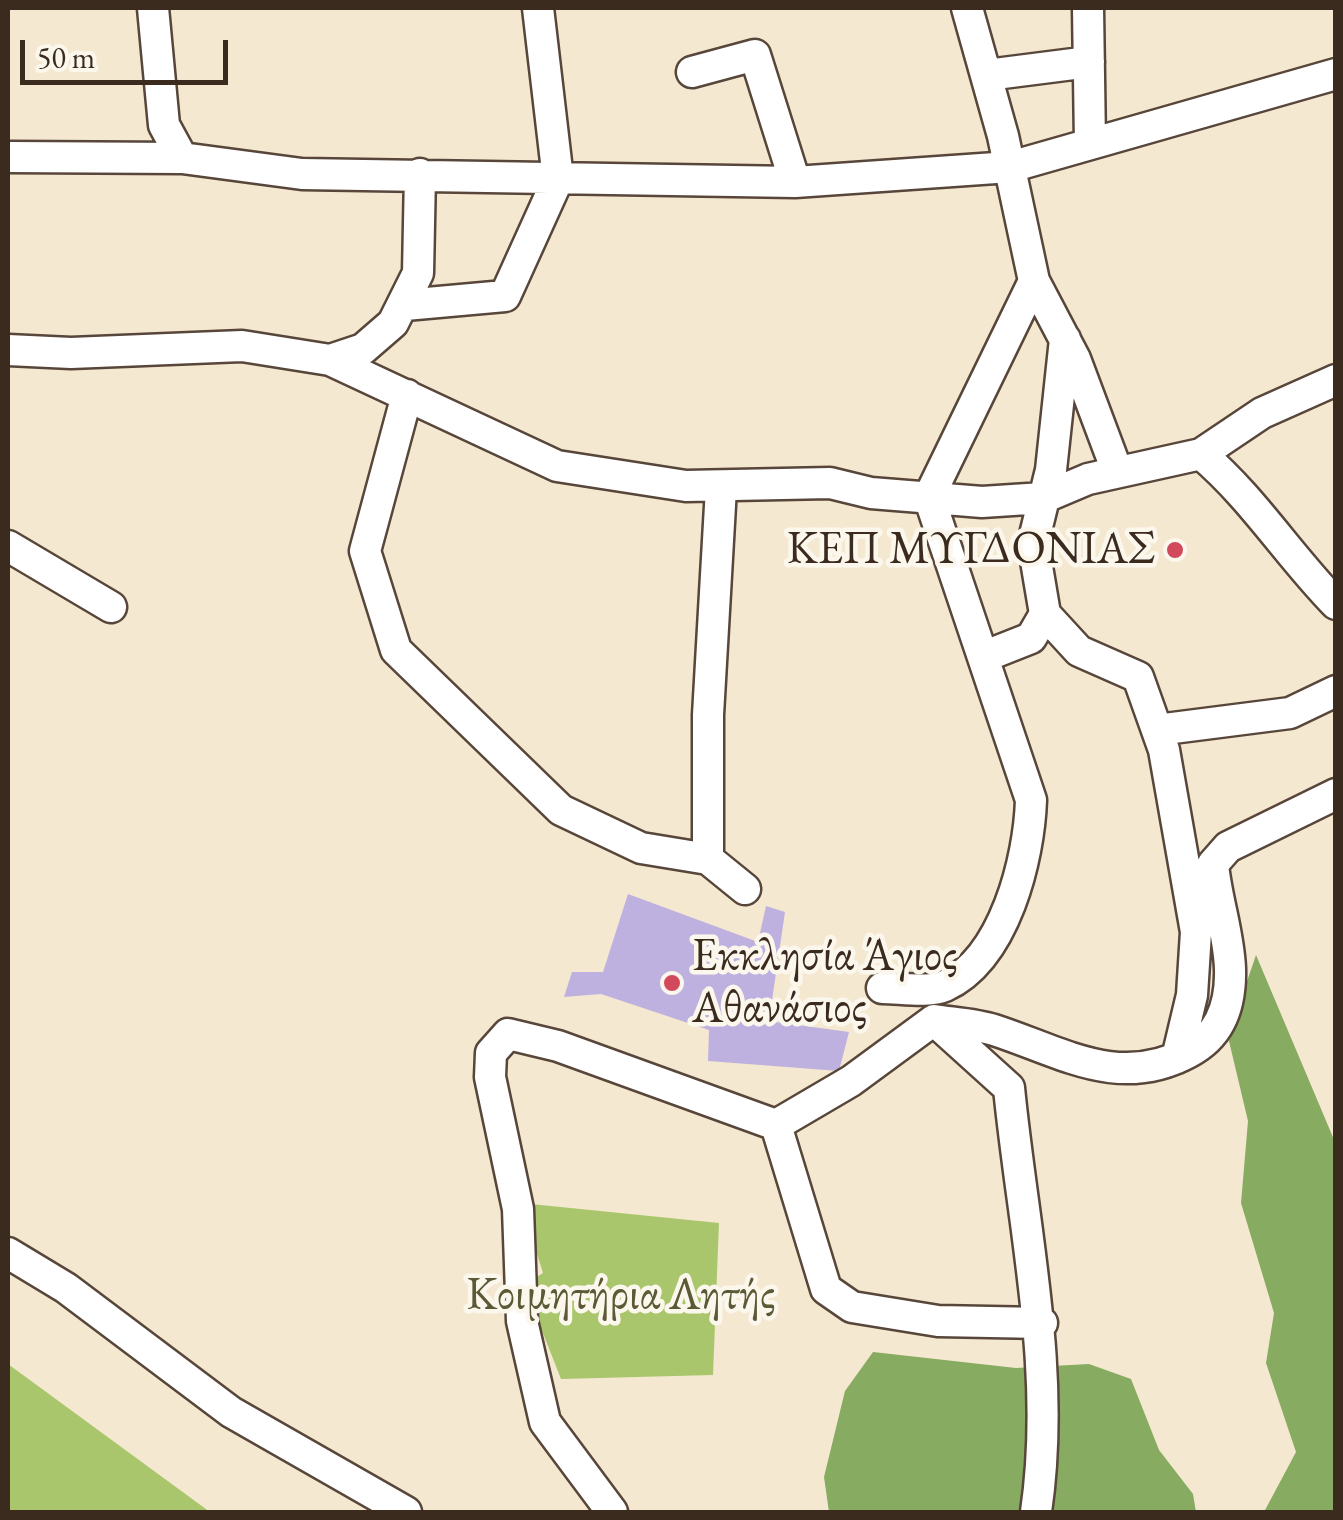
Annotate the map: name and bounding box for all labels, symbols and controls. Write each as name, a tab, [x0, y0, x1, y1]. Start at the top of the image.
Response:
scale bar	[25, 20, 232, 82]
text: 50 m	[37, 38, 95, 77]
place label: ΚΕΠ ΜΥΓΔΟΝΙΑΣ	[787, 523, 1155, 577]
marker: ΚΕΠ ΜΥΓΔΟΝΙΑΣ	[1164, 539, 1186, 561]
place label: Εκκλησία Άγιος Αθανάσιος	[692, 930, 958, 1036]
marker: Εκκλησία Άγιος Αθανάσιος	[661, 972, 683, 994]
park label: Κοιμητήρια Λητής	[466, 1269, 776, 1323]

